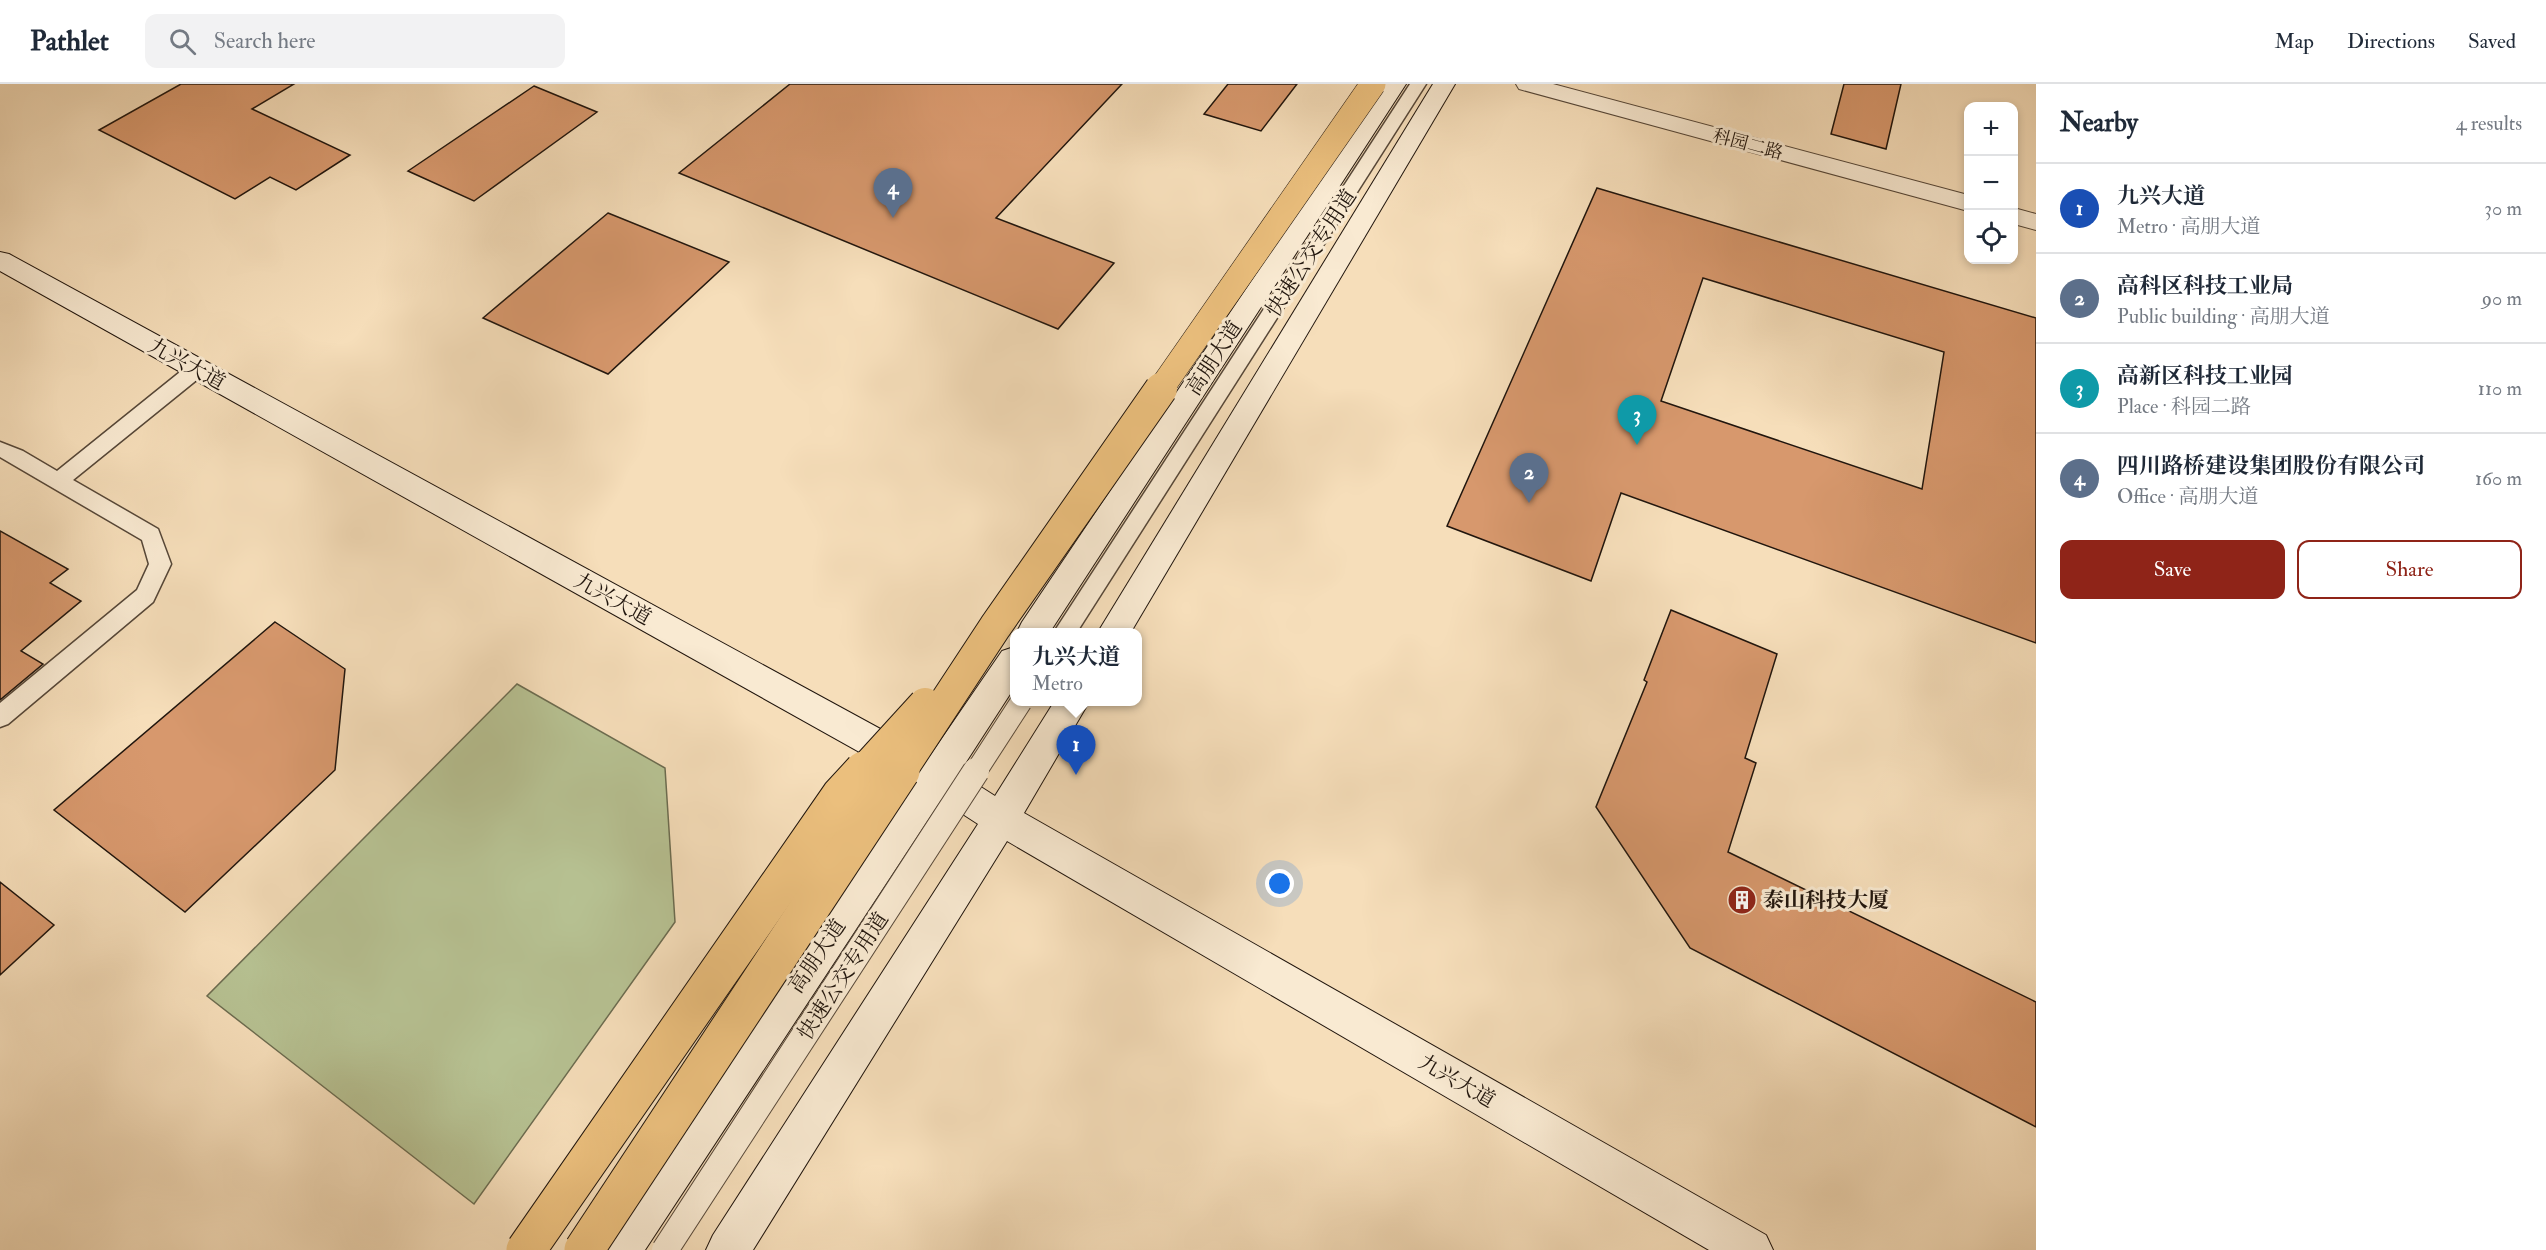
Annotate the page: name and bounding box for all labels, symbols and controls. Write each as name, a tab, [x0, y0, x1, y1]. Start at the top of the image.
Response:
search box	[145, 14, 565, 68]
text: Pathlet	[30, 24, 109, 59]
icon: search	[166, 25, 199, 58]
text: Search here	[214, 27, 316, 55]
text: Map	[2274, 28, 2314, 55]
text: Directions	[2347, 28, 2435, 55]
text: Saved	[2468, 28, 2516, 55]
map controls	[1964, 102, 2018, 264]
button: +	[1964, 102, 2018, 156]
text: Nearby	[2060, 107, 2138, 139]
text: 4 results	[2456, 111, 2522, 136]
street label: 科园二路	[1710, 124, 1786, 165]
button: −	[1964, 156, 2018, 210]
pin: 4	[874, 168, 912, 218]
text: 九兴大道	[2117, 182, 2205, 210]
street label: 快速公交专用道	[1260, 184, 1363, 322]
text: 1	[2076, 196, 2083, 221]
text: 30 m	[2484, 196, 2522, 221]
button: locate	[1964, 210, 2018, 264]
text: Metro · 高朋大道	[2117, 214, 2260, 239]
text: 高科区科技工业局	[2117, 272, 2293, 300]
text: 2	[2074, 286, 2085, 311]
text: 90 m	[2482, 286, 2522, 311]
text: Public building · 高朋大道	[2117, 304, 2329, 329]
street label: 高朋大道	[1180, 316, 1249, 401]
street label: 九兴大道	[143, 332, 230, 397]
text: 高新区科技工业园	[2117, 362, 2293, 390]
text: 3	[2076, 376, 2083, 401]
text: 110 m	[2478, 376, 2522, 401]
text: Place · 科园二路	[2117, 394, 2251, 419]
pin: 3	[1618, 396, 1656, 445]
text: 四川路桥建设集团股份有限公司	[2117, 452, 2425, 480]
pin: 2	[1510, 454, 1549, 503]
text: 4	[2074, 466, 2085, 491]
text: 160 m	[2475, 466, 2522, 491]
text: Office · 高朋大道	[2117, 484, 2258, 509]
button: Save	[2060, 540, 2285, 599]
button: Share	[2297, 540, 2522, 599]
street label: 九兴大道	[569, 567, 656, 632]
popup	[1010, 628, 1142, 706]
text: 九兴大道	[1032, 643, 1120, 671]
text: Metro	[1032, 671, 1083, 696]
pin: 1	[1056, 726, 1096, 775]
your location	[1265, 869, 1294, 898]
building icon: 泰山科技大厦	[1726, 884, 1758, 916]
place label: 泰山科技大厦	[1763, 887, 1889, 914]
street label: 快速公交专用道	[792, 907, 895, 1045]
street label: 高朋大道	[783, 914, 852, 999]
street label: 九兴大道	[1414, 1049, 1500, 1114]

